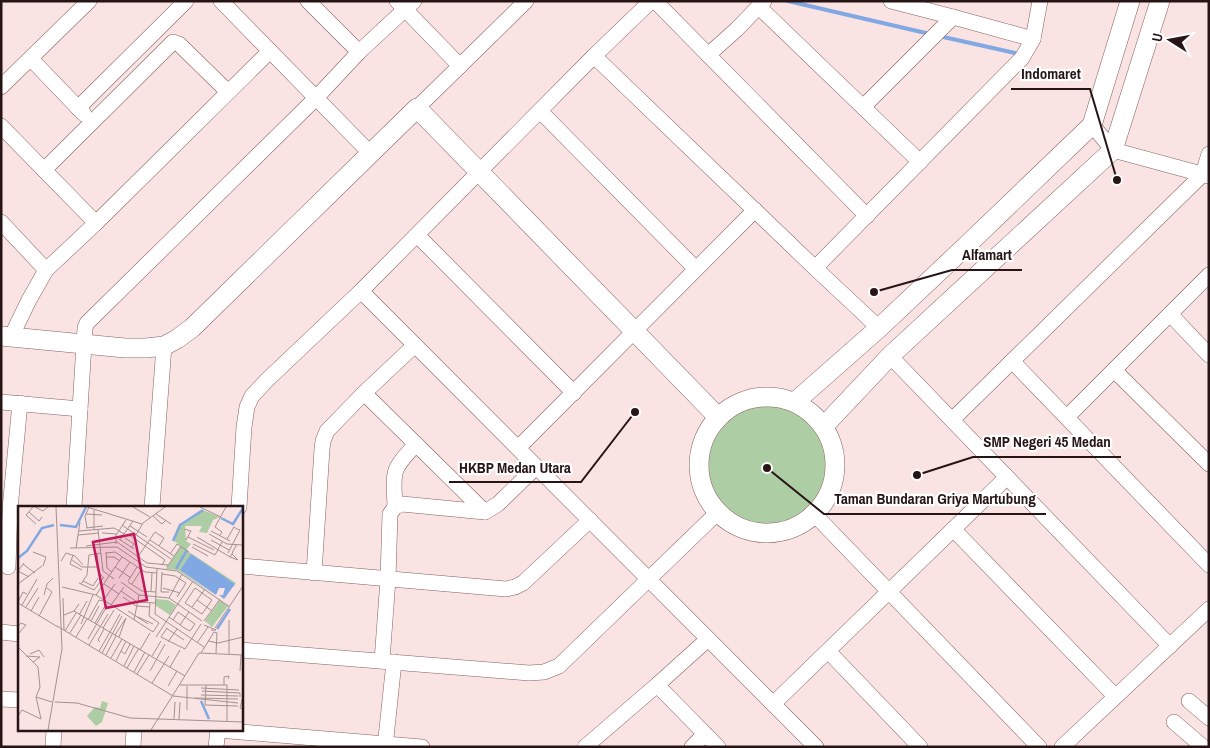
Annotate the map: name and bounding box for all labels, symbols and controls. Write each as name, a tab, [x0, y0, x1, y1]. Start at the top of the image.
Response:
north arrow	[1145, 15, 1195, 65]
text: U	[1148, 32, 1167, 43]
callout: Indomaret	[1011, 59, 1090, 89]
text: Indomaret	[1021, 63, 1081, 84]
callout: Alfamart	[952, 240, 1022, 270]
text: Alfamart	[962, 244, 1012, 265]
callout: SMP Negeri 45 Medan	[973, 427, 1121, 457]
text: SMP Negeri 45 Medan	[983, 431, 1111, 452]
callout: HKBP Medan Utara	[449, 452, 581, 482]
text: HKBP Medan Utara	[459, 457, 571, 478]
callout: Taman Bundaran Griya Martubung	[824, 484, 1046, 514]
text: Taman Bundaran Griya Martubung	[834, 488, 1036, 509]
inset map	[18, 506, 242, 730]

